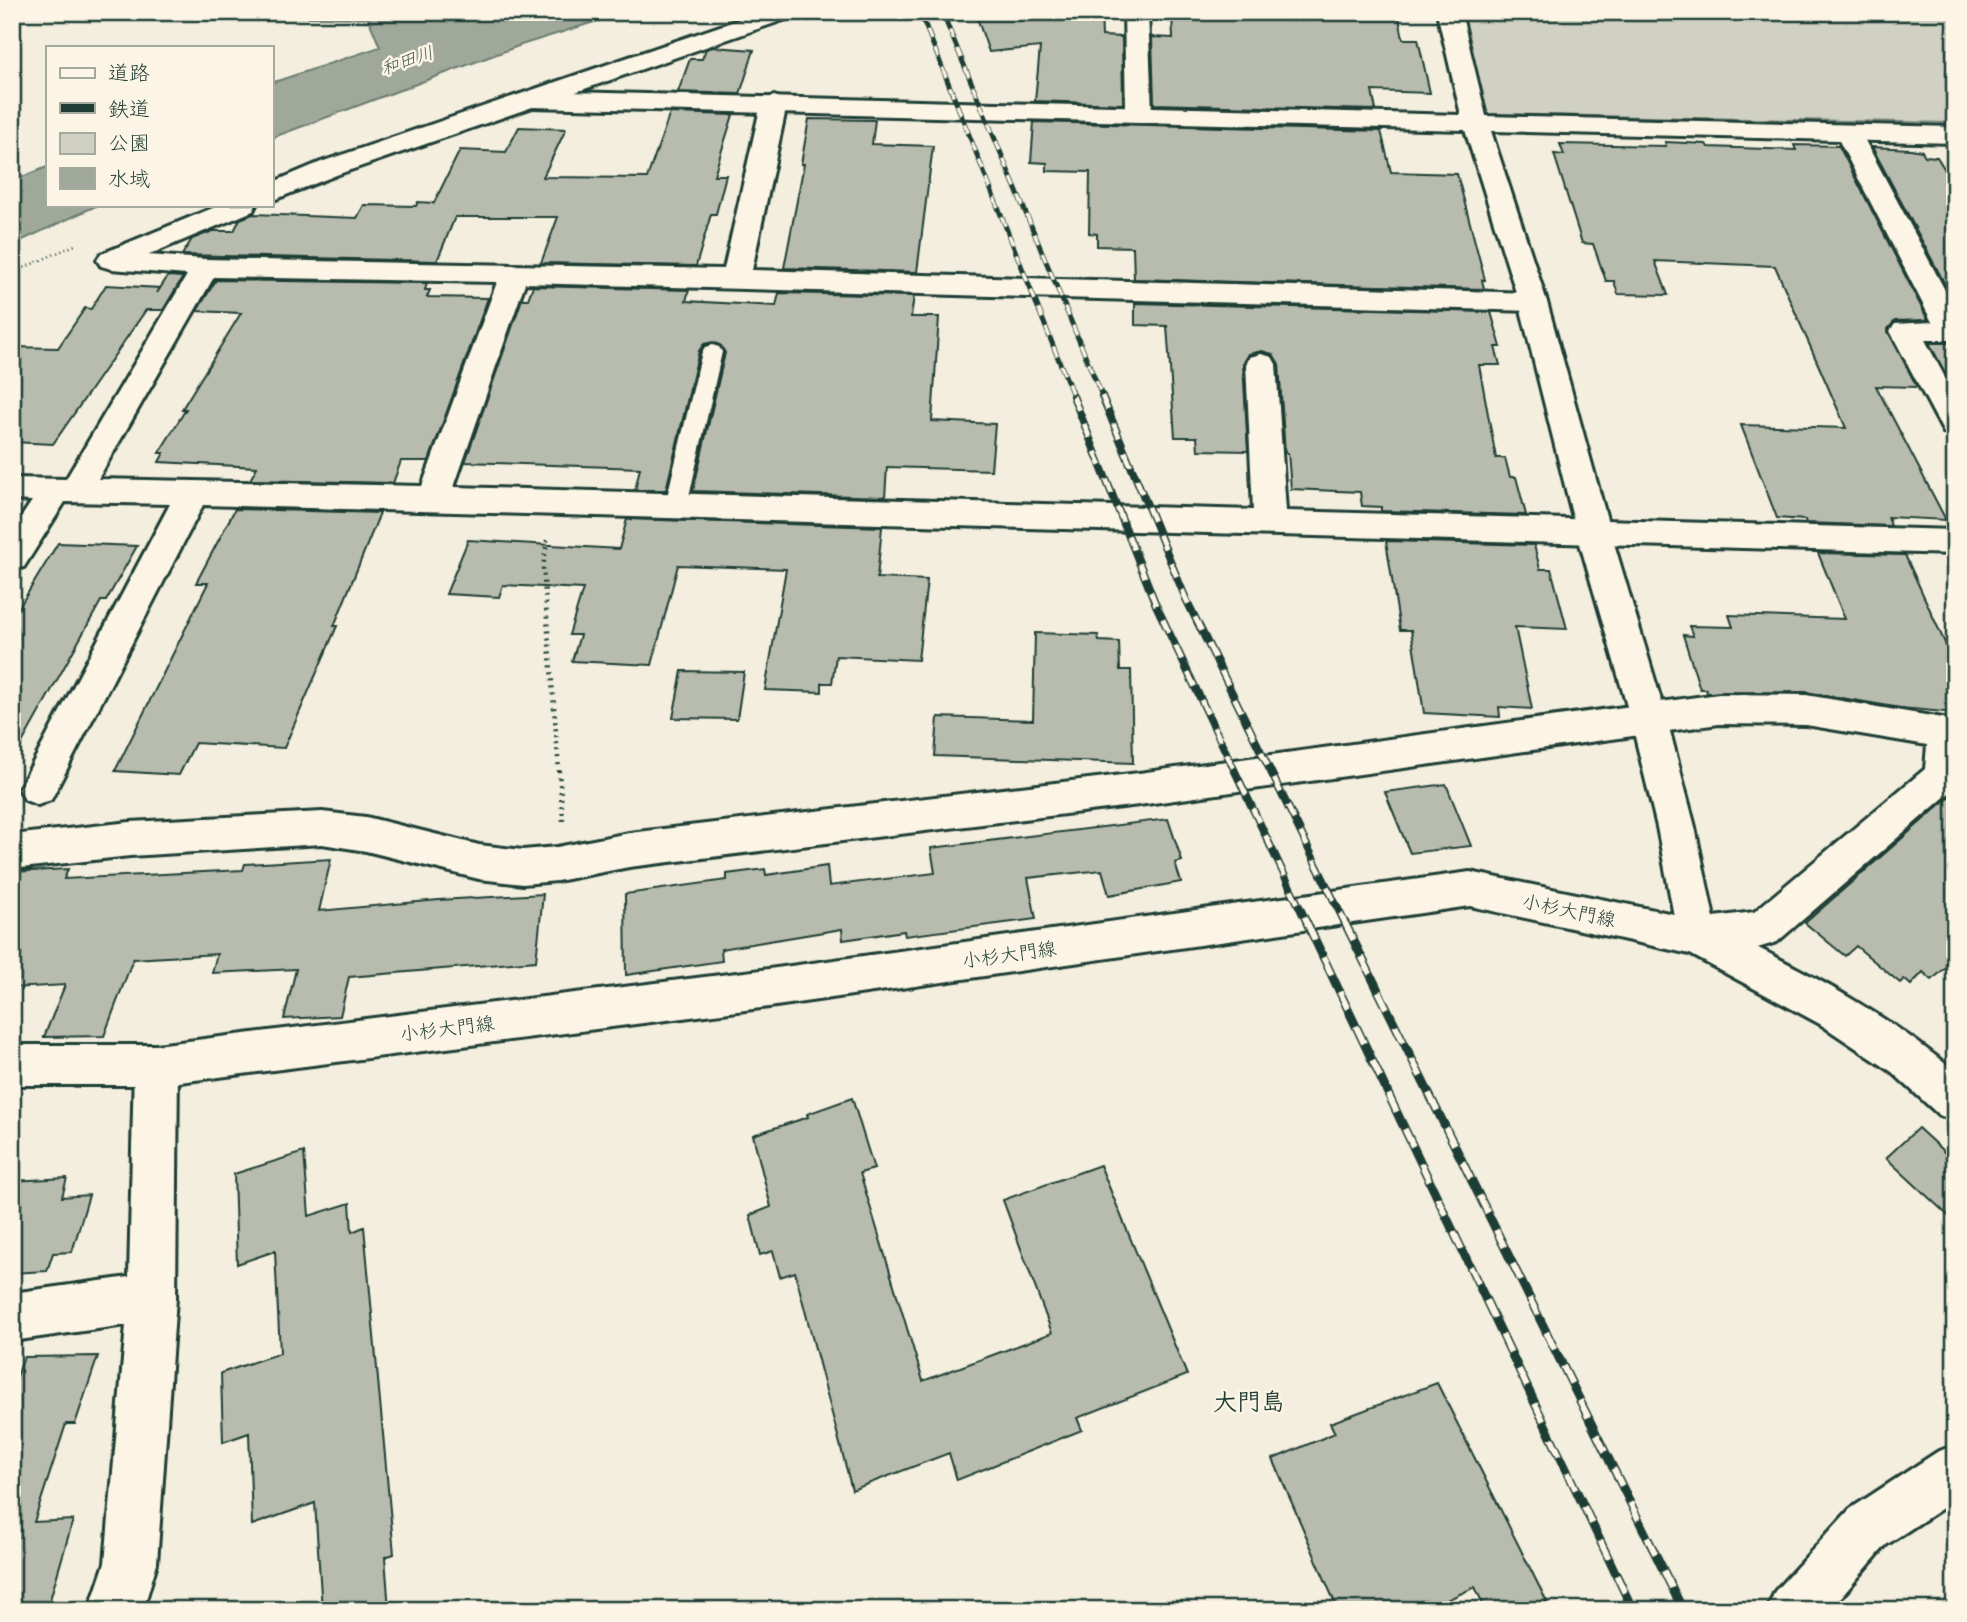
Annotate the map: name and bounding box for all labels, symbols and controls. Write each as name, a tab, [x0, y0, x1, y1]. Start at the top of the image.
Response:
water label: 和田川	[377, 39, 437, 81]
legend	[46, 46, 273, 206]
text: 道路	[108, 58, 150, 87]
text: 鉄道	[108, 94, 150, 123]
text: 公園	[108, 128, 150, 157]
text: 水域	[108, 164, 150, 193]
street label: 小杉大門線	[1520, 887, 1618, 933]
street label: 小杉大門線	[960, 935, 1058, 973]
street label: 小杉大門線	[398, 1009, 496, 1047]
district label: 大門島	[1213, 1385, 1285, 1417]

